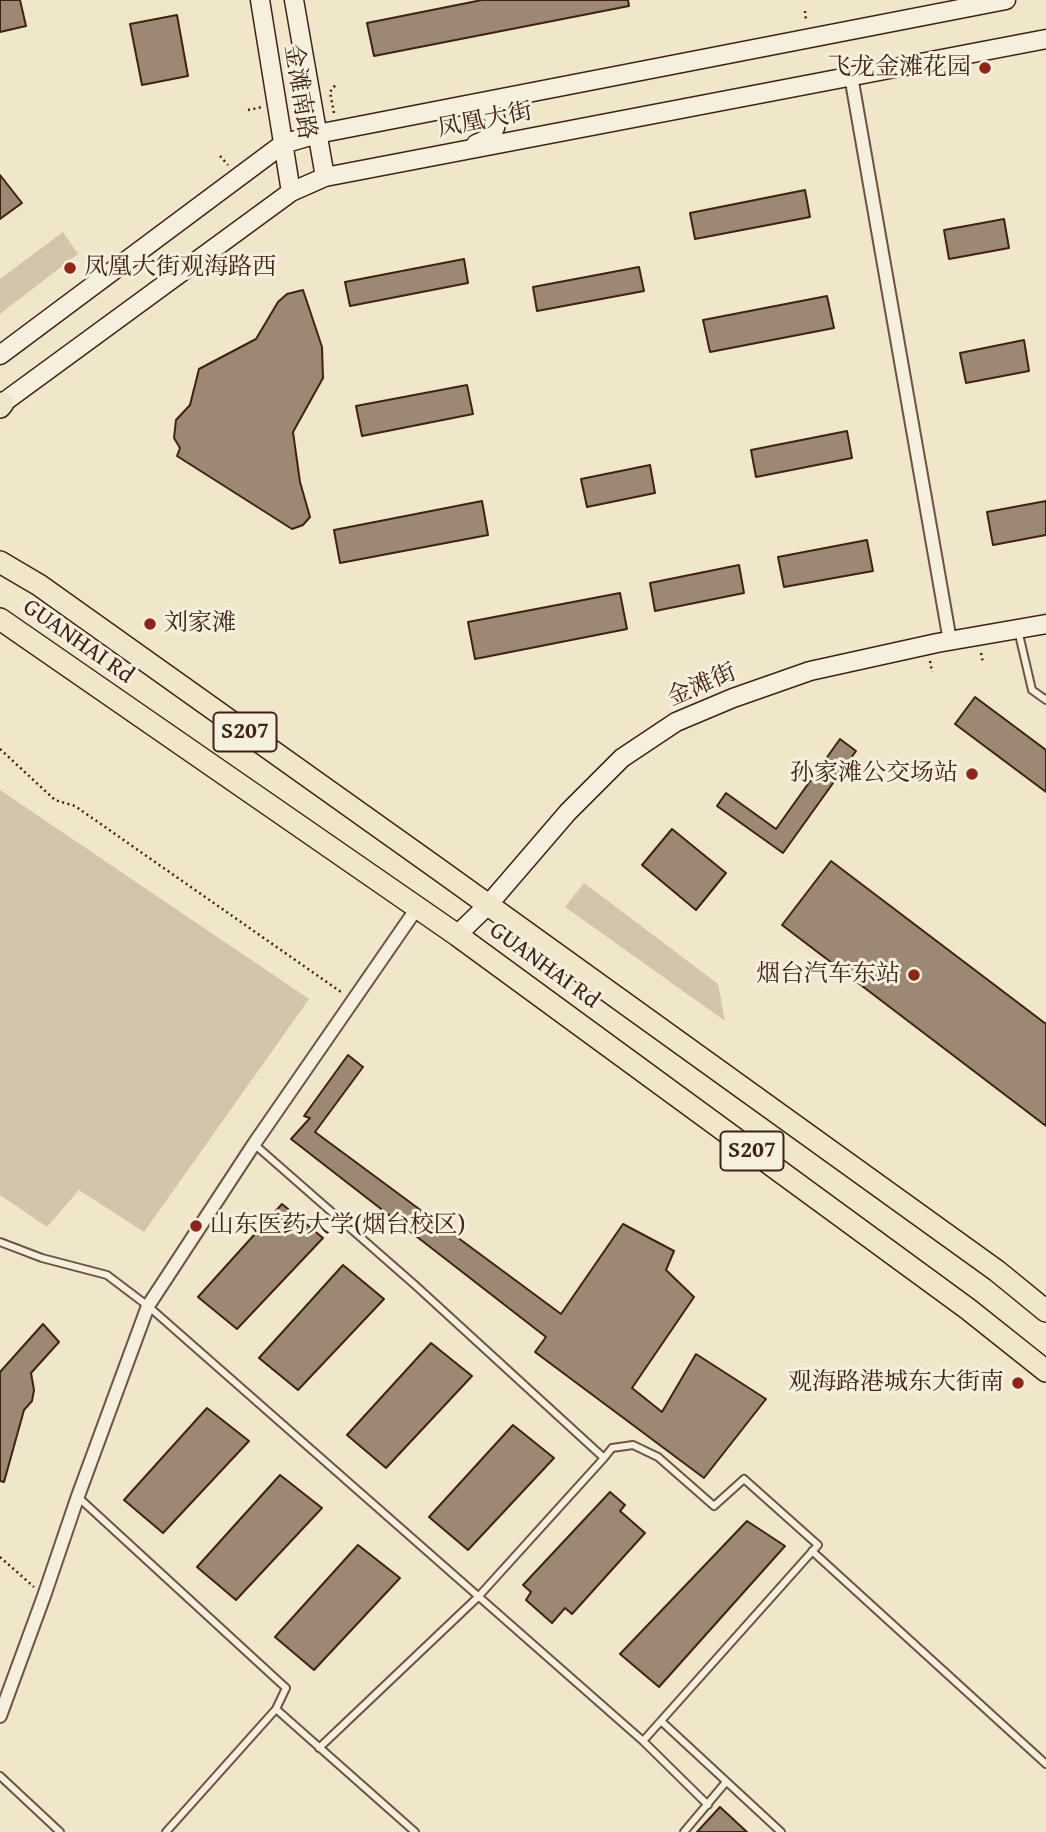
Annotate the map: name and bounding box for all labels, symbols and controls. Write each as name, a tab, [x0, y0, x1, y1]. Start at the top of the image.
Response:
street label: 金滩南路	[277, 42, 321, 142]
place label: 飞龙金滩花园	[827, 54, 971, 82]
marker: 飞龙金滩花园	[977, 60, 993, 76]
street label: 凤凰大街	[435, 98, 535, 144]
place label: 凤凰大街观海路西	[84, 254, 276, 282]
marker: 凤凰大街观海路西	[62, 260, 78, 276]
street label: GUANHAI Rd	[17, 593, 139, 691]
place label: 刘家滩	[164, 610, 236, 638]
marker: 刘家滩	[142, 616, 158, 632]
street label: 金滩街	[663, 659, 741, 713]
road number: S207	[214, 712, 276, 752]
place label: 孙家滩公交场站	[790, 760, 958, 788]
marker: 孙家滩公交场站	[964, 766, 980, 782]
street label: GUANHAI Rd	[483, 916, 605, 1016]
place label: 烟台汽车东站	[756, 961, 900, 989]
marker: 烟台汽车东站	[906, 967, 922, 983]
road number: S207	[720, 1132, 784, 1170]
place label: 山东医药大学(烟台校区)	[210, 1212, 465, 1240]
marker: 山东医药大学(烟台校区)	[188, 1218, 204, 1234]
place label: 观海路港城东大街南	[788, 1369, 1004, 1397]
marker: 观海路港城东大街南	[1010, 1375, 1026, 1391]

